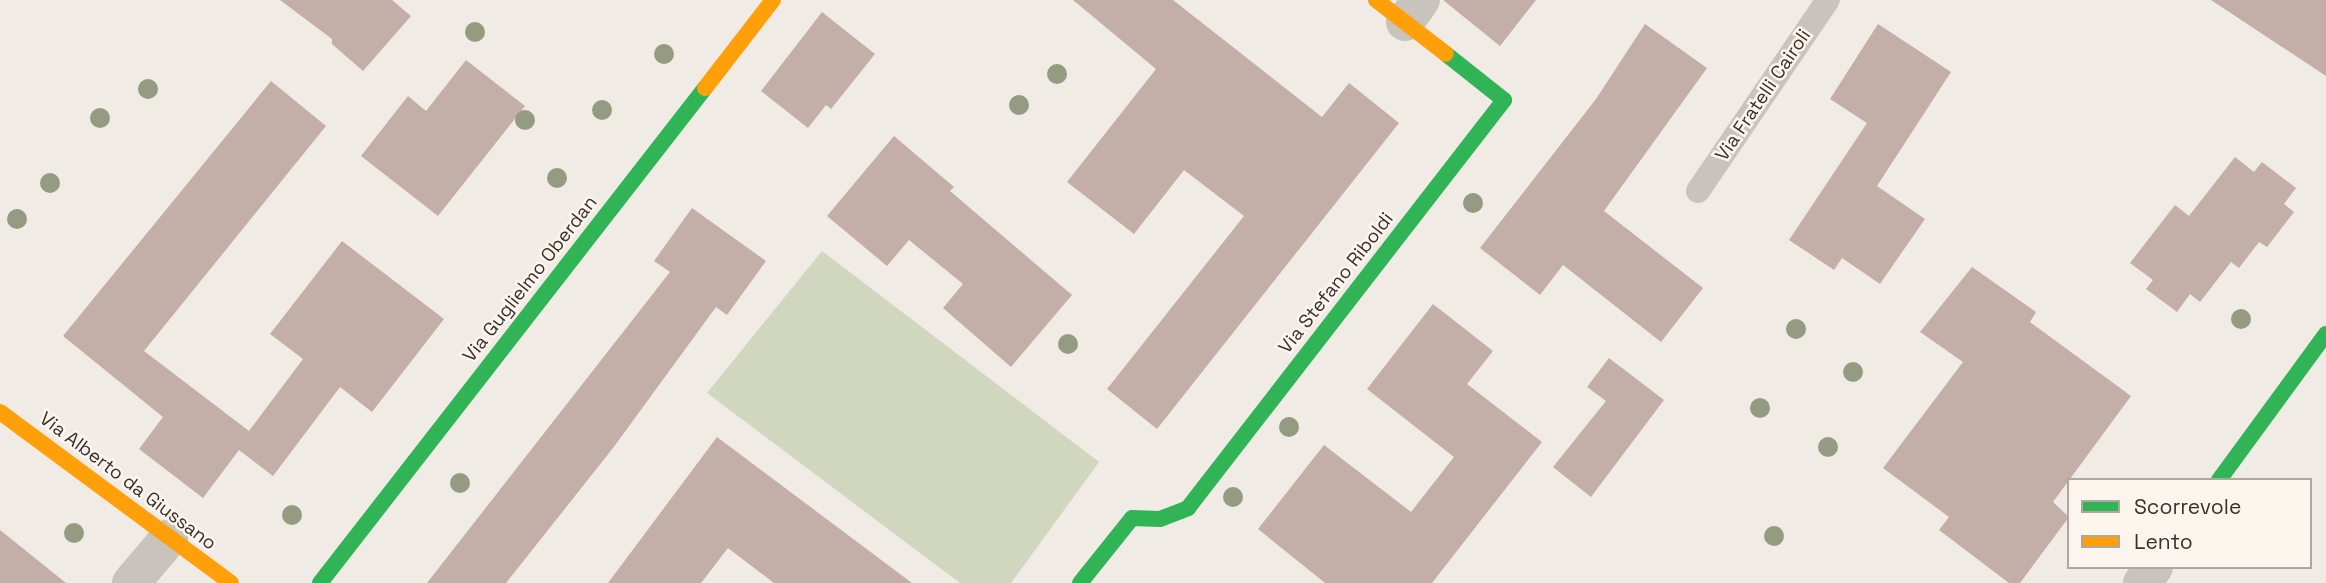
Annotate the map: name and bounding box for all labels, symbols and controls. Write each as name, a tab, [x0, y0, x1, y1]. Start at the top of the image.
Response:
street label: Via Fratelli Cairoli	[1711, 25, 1815, 165]
street label: Via Guglielmo Oberdan	[458, 191, 602, 367]
street label: Via Stefano Riboldi	[1274, 208, 1398, 358]
street label: Via Alberto da Giussano	[35, 407, 221, 555]
legend	[2067, 478, 2312, 569]
text: Scorrevole	[2134, 493, 2241, 520]
text: Lento	[2134, 528, 2193, 555]

